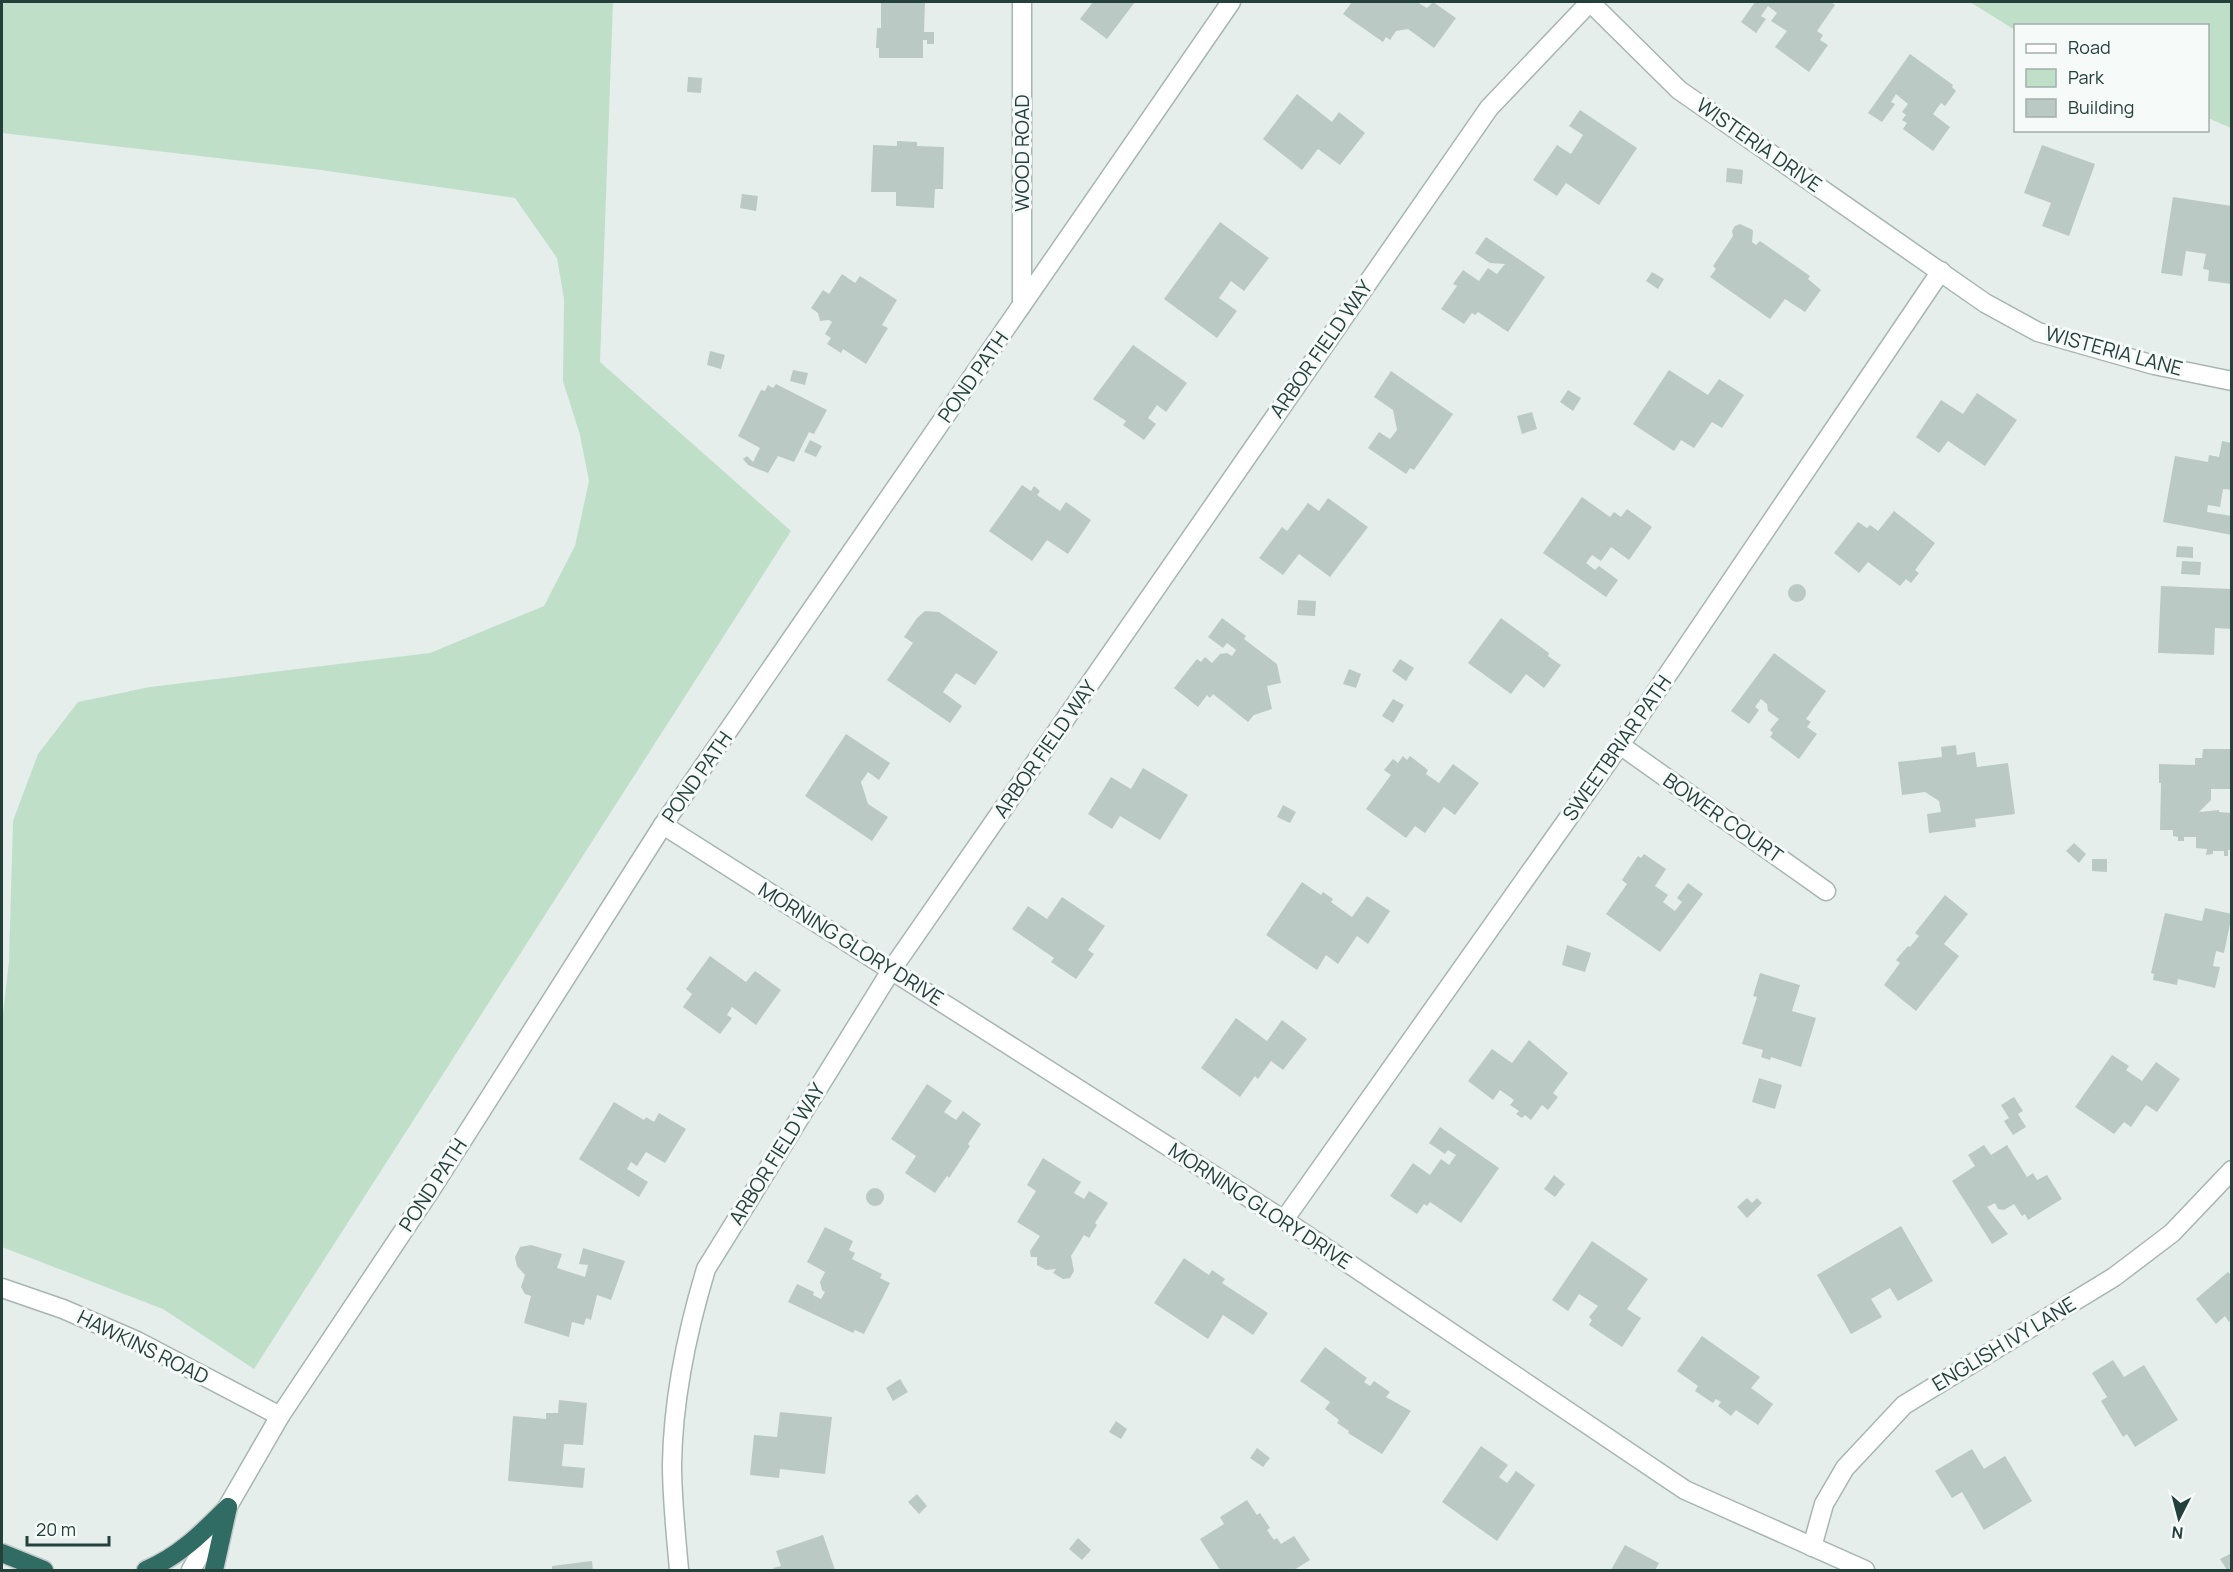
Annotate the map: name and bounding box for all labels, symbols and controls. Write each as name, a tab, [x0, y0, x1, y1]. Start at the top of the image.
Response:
legend	[2014, 24, 2209, 132]
text: Road	[2068, 35, 2111, 59]
text: Park	[2068, 65, 2105, 89]
street label: WISTERIA DRIVE	[1691, 91, 1827, 198]
street label: WOOD ROAD	[1008, 94, 1035, 212]
text: Building	[2068, 95, 2134, 119]
street label: ARBOR FIELD WAY	[1263, 274, 1379, 423]
street label: WISTERIA LANE	[2043, 319, 2186, 382]
street label: POND PATH	[931, 326, 1014, 428]
street label: SWEETBRIAR PATH	[1556, 669, 1677, 826]
street label: ARBOR FIELD WAY	[987, 674, 1103, 823]
street label: POND PATH	[655, 726, 738, 828]
street label: BOWER COURT	[1658, 766, 1789, 869]
street label: MORNING GLORY DRIVE	[754, 876, 949, 1012]
street label: ARBOR FIELD WAY	[722, 1077, 831, 1230]
street label: POND PATH	[392, 1133, 473, 1236]
street label: MORNING GLORY DRIVE	[1163, 1136, 1357, 1275]
street label: ENGLISH IVY LANE	[1927, 1290, 2081, 1397]
street label: HAWKINS ROAD	[73, 1303, 213, 1390]
north arrow	[2149, 1488, 2209, 1548]
scale bar	[27, 1509, 110, 1547]
text: 20 m	[36, 1517, 76, 1541]
text: N	[2171, 1521, 2184, 1544]

